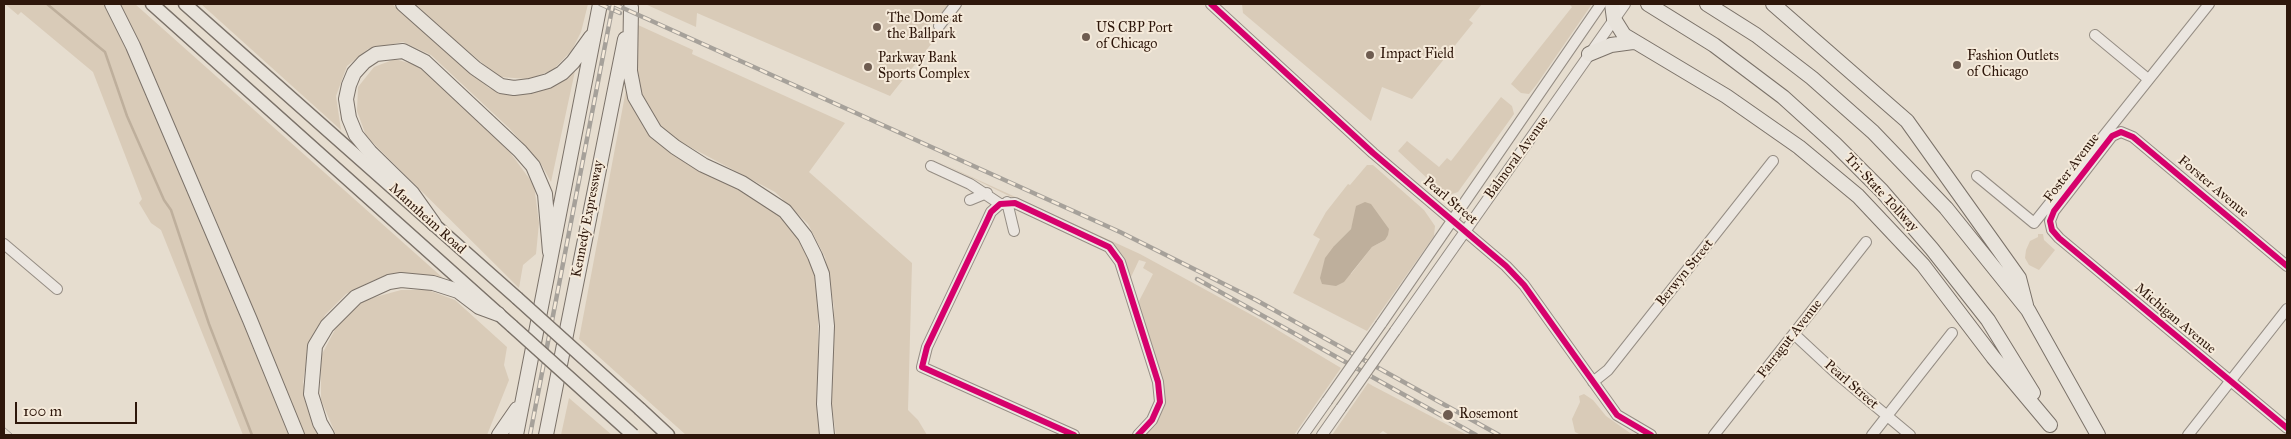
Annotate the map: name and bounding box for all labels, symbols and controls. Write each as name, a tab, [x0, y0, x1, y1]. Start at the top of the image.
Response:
place label: The Dome at the Ballpark	[887, 11, 963, 44]
marker: The Dome at the Ballpark	[871, 21, 883, 33]
place label: US CBP Port of Chicago	[1096, 21, 1173, 54]
marker: US CBP Port of Chicago	[1080, 31, 1092, 43]
place label: Impact Field	[1380, 47, 1454, 63]
marker: Impact Field	[1364, 49, 1376, 61]
place label: Fashion Outlets of Chicago	[1967, 49, 2059, 82]
place label: Parkway Bank Sports Complex	[878, 51, 970, 84]
marker: Fashion Outlets of Chicago	[1951, 59, 1963, 71]
marker: Parkway Bank Sports Complex	[862, 61, 874, 73]
street label: Balmoral Avenue	[1481, 114, 1553, 202]
street label: Foster Avenue	[2041, 130, 2103, 206]
street label: Tri-State Tollway	[1840, 150, 1922, 236]
street label: Forster Avenue	[2174, 152, 2252, 222]
street label: Kennedy Expressway	[568, 159, 608, 279]
street label: Pearl Street	[1419, 173, 1481, 229]
street label: Mannheim Road	[385, 180, 469, 258]
street label: Berwyn Street	[1653, 236, 1717, 310]
street label: Michigan Avenue	[2131, 280, 2219, 358]
street label: Farragut Avenue	[1754, 296, 1826, 382]
street label: Pearl Street	[1821, 357, 1881, 413]
scale bar	[18, 392, 140, 424]
text: 100 m	[23, 402, 62, 420]
place label: Rosemont	[1459, 407, 1518, 423]
marker: Rosemont	[1441, 408, 1455, 422]

